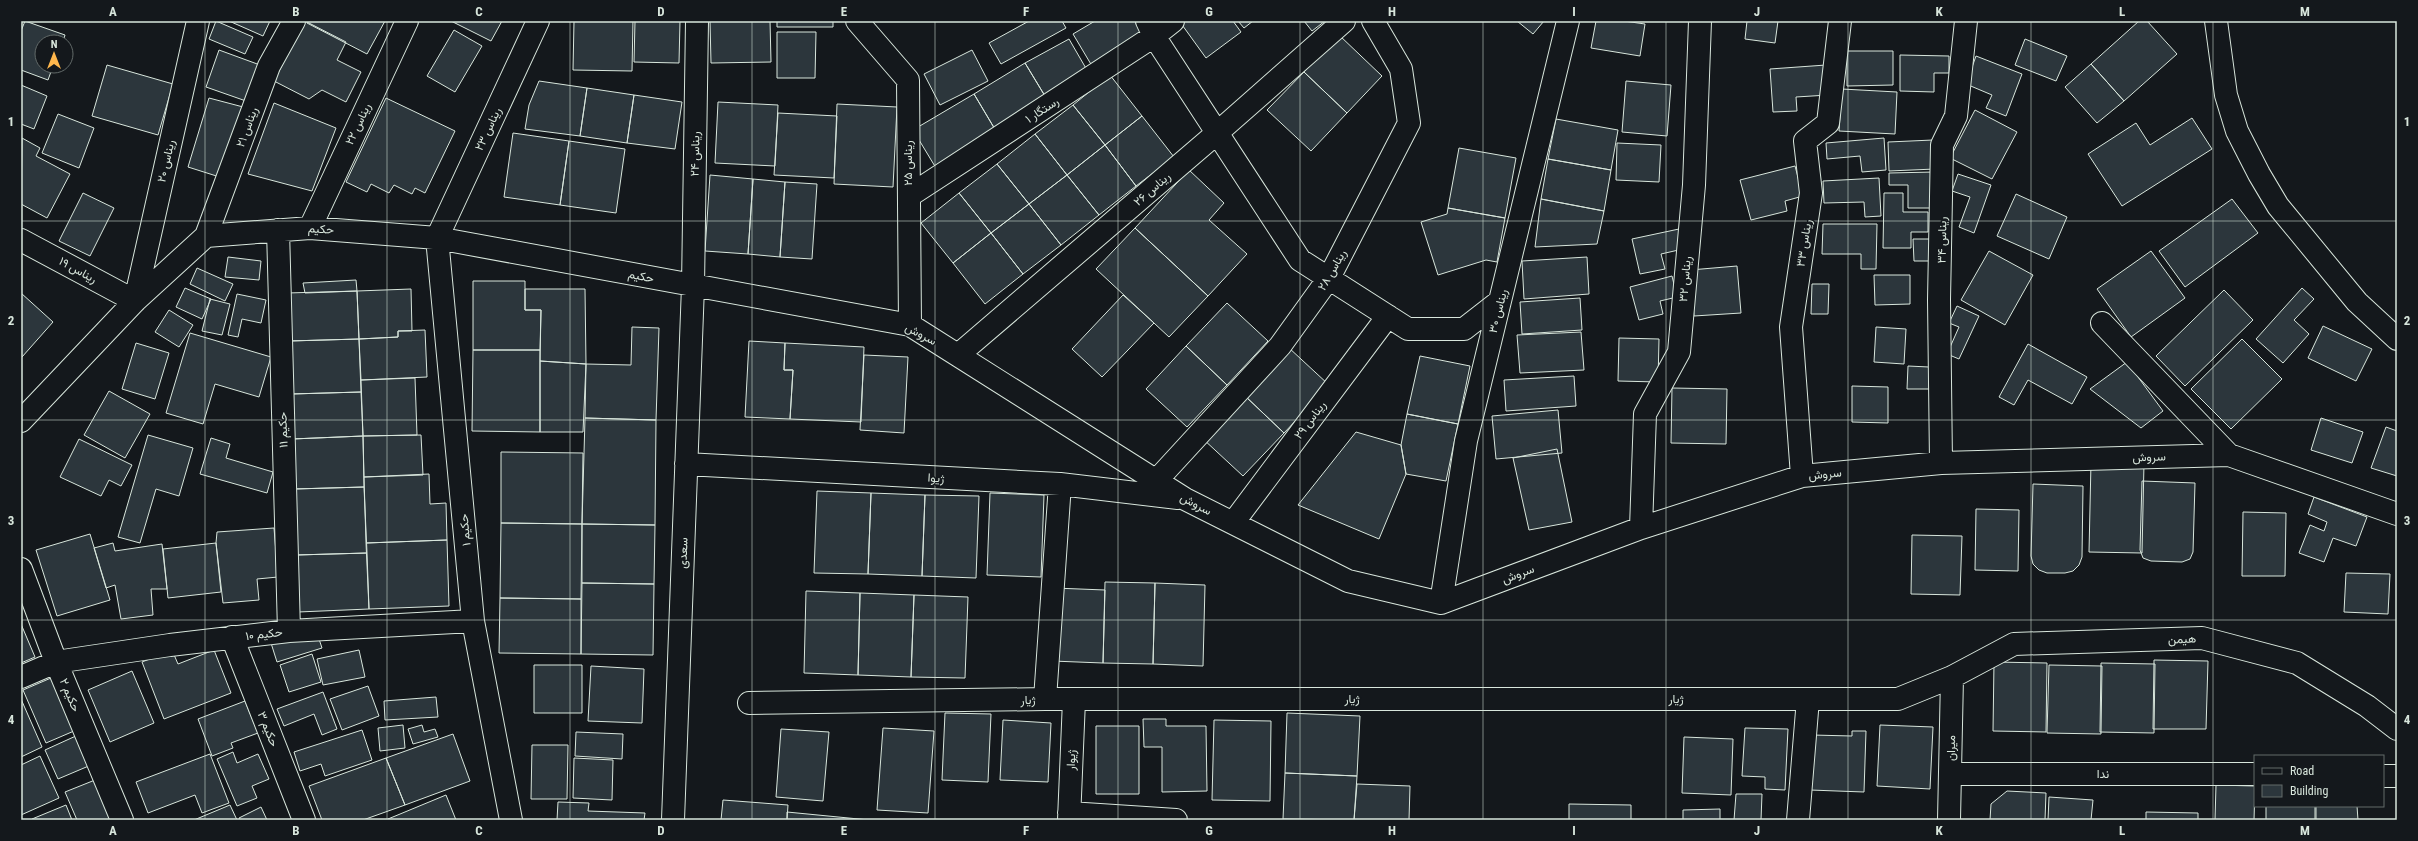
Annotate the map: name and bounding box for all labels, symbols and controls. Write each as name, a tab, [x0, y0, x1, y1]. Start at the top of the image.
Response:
text: A	[109, 4, 117, 19]
text: B	[292, 4, 300, 19]
text: C	[475, 4, 483, 19]
text: D	[657, 4, 665, 19]
text: E	[841, 4, 848, 19]
text: F	[1023, 4, 1029, 19]
text: G	[1205, 4, 1213, 19]
text: H	[1388, 4, 1396, 19]
text: I	[1572, 4, 1576, 19]
text: J	[1754, 4, 1760, 19]
text: K	[1935, 4, 1943, 19]
text: L	[2119, 4, 2125, 19]
text: M	[2300, 4, 2310, 19]
north arrow	[34, 34, 74, 74]
text: N	[51, 38, 58, 51]
street label: رستگار ۱	[1023, 94, 1062, 127]
street label: ریناس ۲۲	[342, 101, 375, 148]
street label: ریناس ۲۱	[233, 105, 262, 149]
street label: ریناس ۲۳	[472, 105, 505, 153]
text: 1	[8, 114, 14, 129]
text: 1	[2404, 114, 2410, 129]
street label: ریناس ۲۴	[688, 131, 703, 177]
street label: ریناس ۲۰	[154, 138, 179, 184]
street label: ریناس ۲۵	[901, 140, 916, 186]
street label: ریناس ۲۶	[1131, 169, 1174, 210]
street label: ریناس ۳۴	[1935, 217, 1950, 264]
street label: ریناس ۳۳	[1793, 218, 1816, 268]
street label: حکیم	[308, 221, 334, 238]
street label: ریناس ۲۸	[1315, 247, 1350, 294]
street label: ریناس ۱۹	[56, 254, 99, 287]
street label: ریناس ۳۲	[1676, 255, 1695, 303]
street label: حکیم	[627, 267, 655, 286]
street label: ریناس ۳۰	[1486, 288, 1511, 335]
text: 2	[8, 313, 15, 328]
text: 2	[2404, 313, 2411, 328]
street label: سروش	[902, 320, 939, 349]
street label: ریناس ۲۹	[1291, 398, 1330, 442]
street label: حکیم ۱۱	[275, 412, 292, 448]
street label: سروش	[2132, 449, 2166, 466]
street label: سروش	[1808, 466, 1842, 483]
street label: ژیوا	[927, 471, 946, 486]
street label: سروش	[1177, 490, 1214, 519]
text: 3	[8, 513, 14, 528]
street label: حکیم ۱	[457, 513, 474, 547]
text: 3	[2404, 513, 2410, 528]
street label: سعدی	[675, 537, 692, 569]
street label: سروش	[1500, 561, 1536, 587]
street label: حکیم ۱۰	[245, 625, 284, 644]
street label: هیمن	[2168, 632, 2196, 647]
street label: حکیم ۲	[56, 676, 83, 714]
street label: ژیار	[1343, 692, 1360, 707]
street label: ژیار	[1667, 692, 1684, 707]
street label: ژیار	[1019, 693, 1037, 708]
street label: حکیم ۳	[254, 709, 281, 749]
text: 4	[8, 712, 15, 727]
text: 4	[2404, 712, 2411, 727]
street label: میران	[1944, 735, 1959, 761]
street label: ژیوار	[1064, 749, 1079, 772]
legend	[2254, 755, 2384, 807]
text: Road	[2290, 764, 2314, 778]
street label: ندا	[2097, 767, 2109, 781]
text: Building	[2290, 784, 2328, 798]
text: A	[109, 823, 117, 838]
text: B	[292, 823, 300, 838]
text: C	[475, 823, 483, 838]
text: D	[657, 823, 665, 838]
text: E	[841, 823, 848, 838]
text: F	[1023, 823, 1029, 838]
text: G	[1205, 823, 1213, 838]
text: H	[1388, 823, 1396, 838]
text: I	[1572, 823, 1576, 838]
text: J	[1754, 823, 1760, 838]
text: K	[1935, 823, 1943, 838]
text: L	[2119, 823, 2125, 838]
text: M	[2300, 823, 2310, 838]

